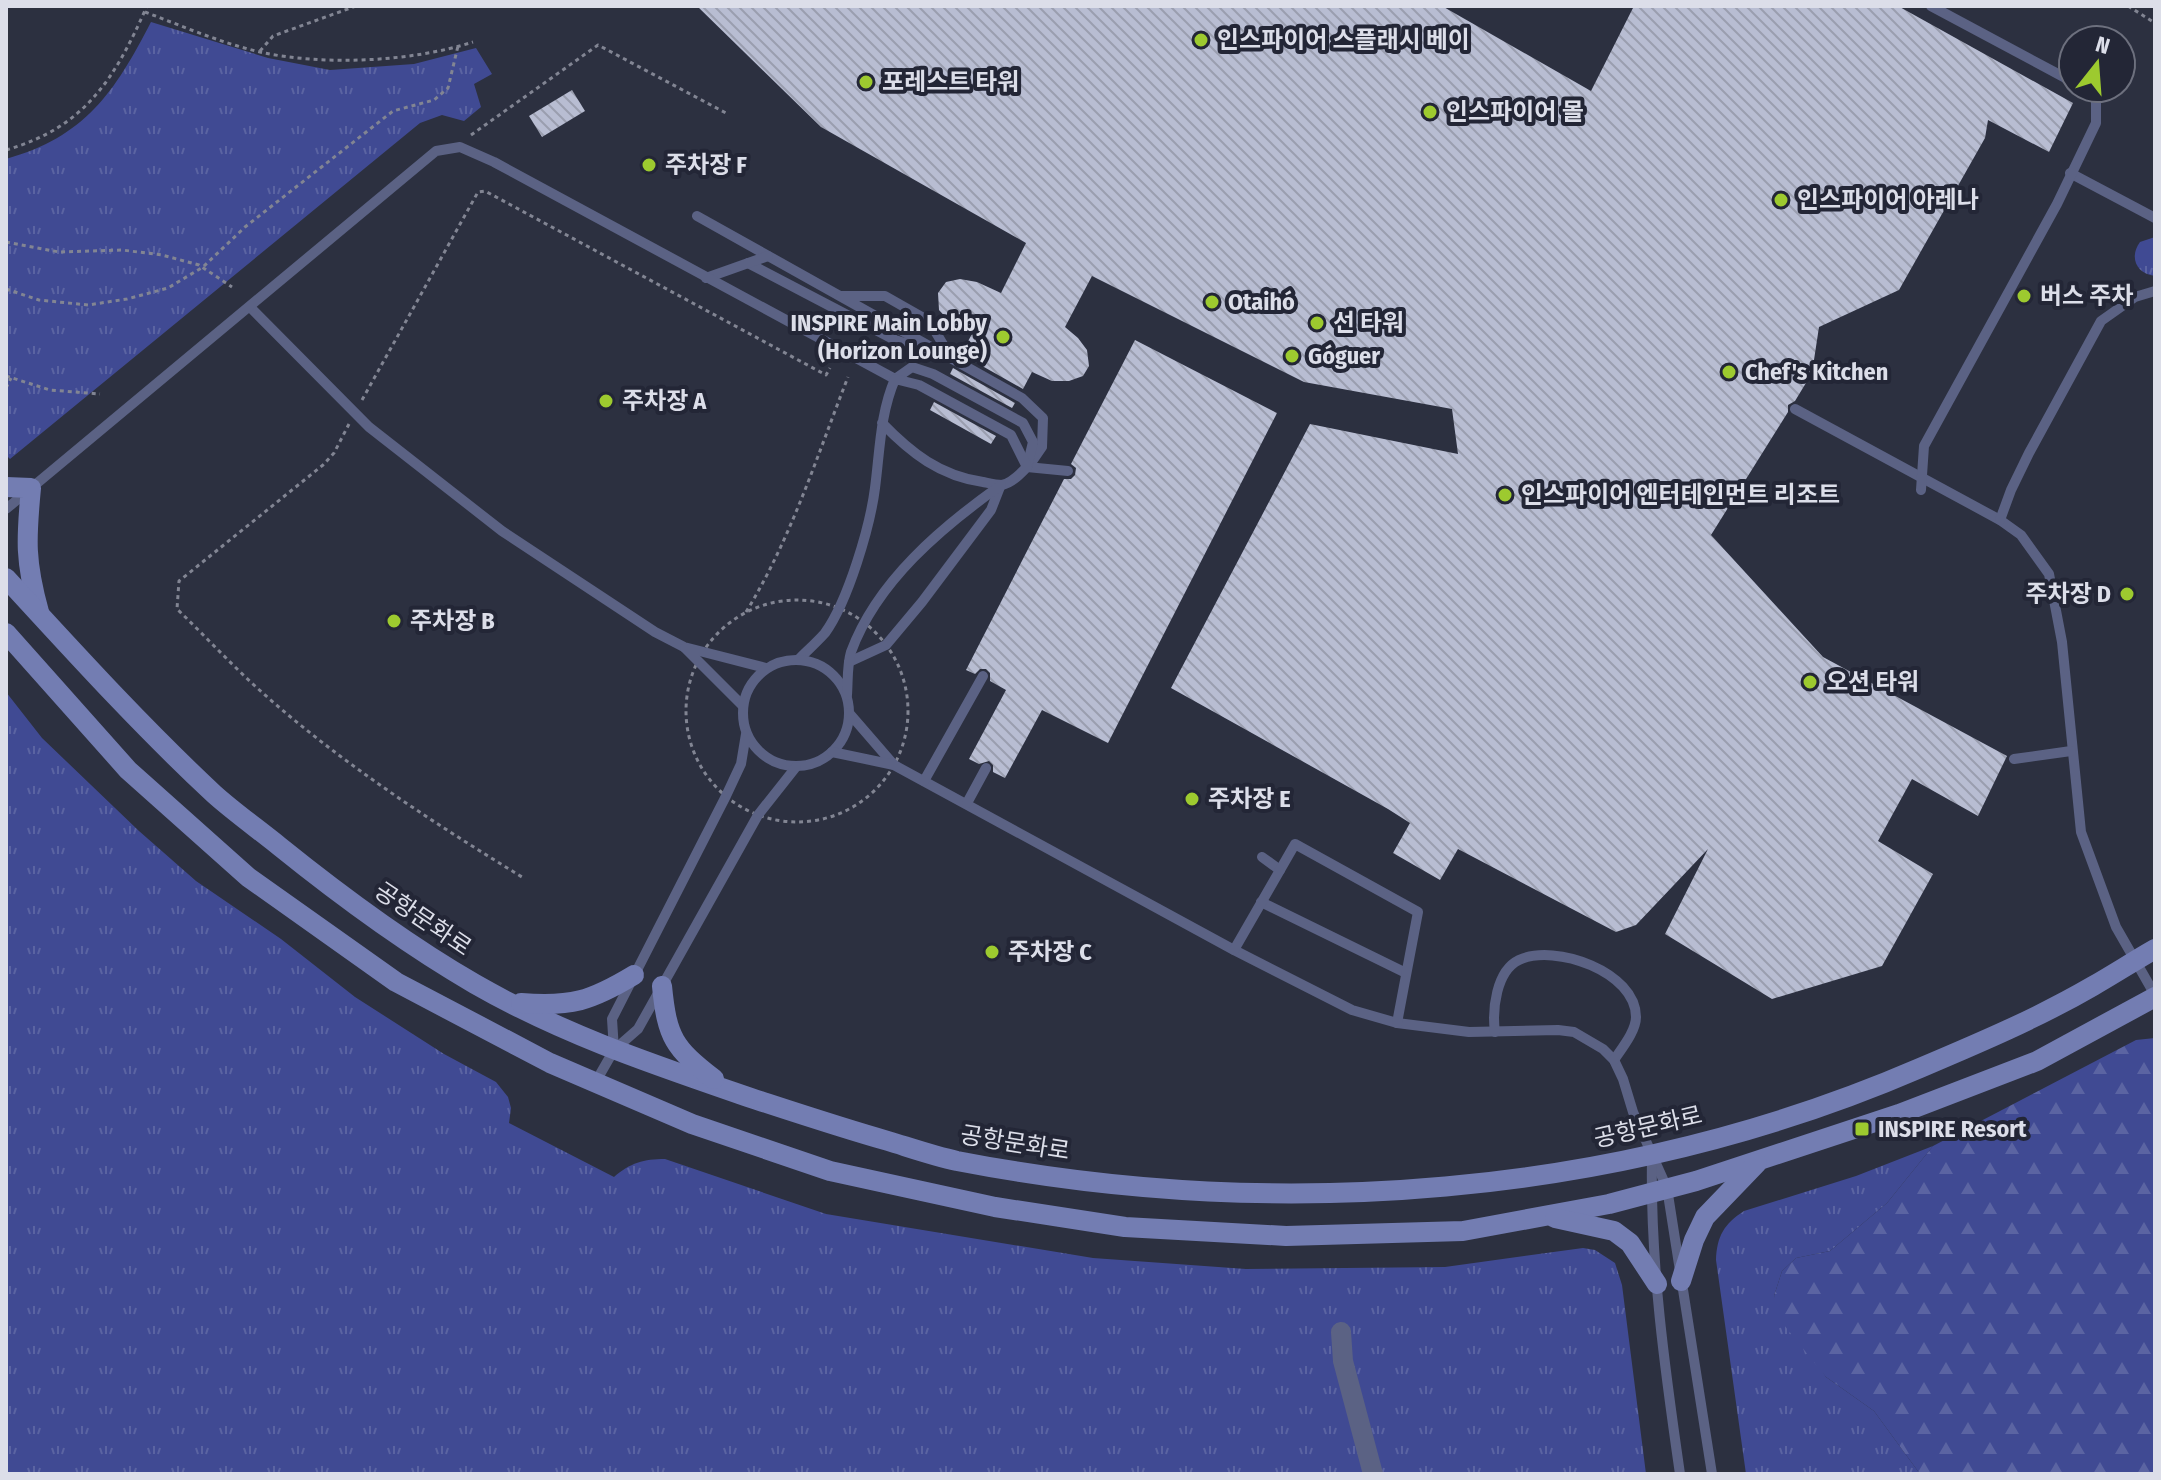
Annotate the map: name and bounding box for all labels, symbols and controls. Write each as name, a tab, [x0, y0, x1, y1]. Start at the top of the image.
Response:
north arrow	[2057, 24, 2137, 104]
place label: 인스파이어 스플래시 베이	[1217, 26, 1470, 54]
marker: 인스파이어 스플래시 베이	[1192, 31, 1210, 49]
text: N	[2092, 31, 2113, 60]
place label: 포레스트 타워	[882, 68, 1019, 96]
marker: 포레스트 타워	[857, 73, 875, 91]
place label: 인스파이어 몰	[1446, 98, 1583, 126]
marker: 인스파이어 몰	[1421, 103, 1439, 121]
place label: 주차장 F	[665, 151, 747, 179]
marker: 주차장 F	[640, 156, 658, 174]
place label: 인스파이어 아레나	[1797, 186, 1979, 214]
marker: 인스파이어 아레나	[1772, 191, 1790, 209]
place label: 버스 주차	[2040, 282, 2133, 310]
marker: 버스 주차	[2015, 287, 2033, 305]
place label: Otaihó	[1228, 288, 1295, 316]
marker: Otaihó	[1203, 293, 1221, 311]
place label: INSPIRE Main Lobby (Horizon Lounge)	[791, 309, 988, 365]
place label: 선 타워	[1333, 309, 1404, 337]
marker: 선 타워	[1308, 314, 1326, 332]
marker: INSPIRE Main Lobby (Horizon Lounge)	[994, 328, 1012, 346]
place label: Góguer	[1308, 342, 1380, 370]
marker: Góguer	[1283, 347, 1301, 365]
place label: Chef's Kitchen	[1745, 358, 1888, 386]
marker: Chef's Kitchen	[1720, 363, 1738, 381]
place label: 주차장 A	[622, 387, 707, 415]
marker: 주차장 A	[597, 392, 615, 410]
place label: 인스파이어 엔터테인먼트 리조트	[1521, 481, 1840, 509]
marker: 인스파이어 엔터테인먼트 리조트	[1496, 486, 1514, 504]
place label: 주차장 D	[2025, 580, 2111, 608]
marker: 주차장 D	[2118, 585, 2136, 603]
place label: 주차장 B	[410, 607, 495, 635]
marker: 주차장 B	[385, 612, 403, 630]
place label: 오션 타워	[1826, 668, 1919, 696]
marker: 오션 타워	[1801, 673, 1819, 691]
place label: 주차장 E	[1208, 785, 1291, 813]
marker: 주차장 E	[1183, 790, 1201, 808]
street label: 공항문화로	[369, 877, 477, 961]
place label: 주차장 C	[1008, 938, 1092, 966]
marker: 주차장 C	[983, 943, 1001, 961]
street label: 공항문화로	[1591, 1101, 1705, 1153]
place label: INSPIRE Resort	[1878, 1115, 2027, 1143]
marker: INSPIRE Resort	[1853, 1120, 1871, 1138]
street label: 공항문화로	[958, 1121, 1072, 1165]

